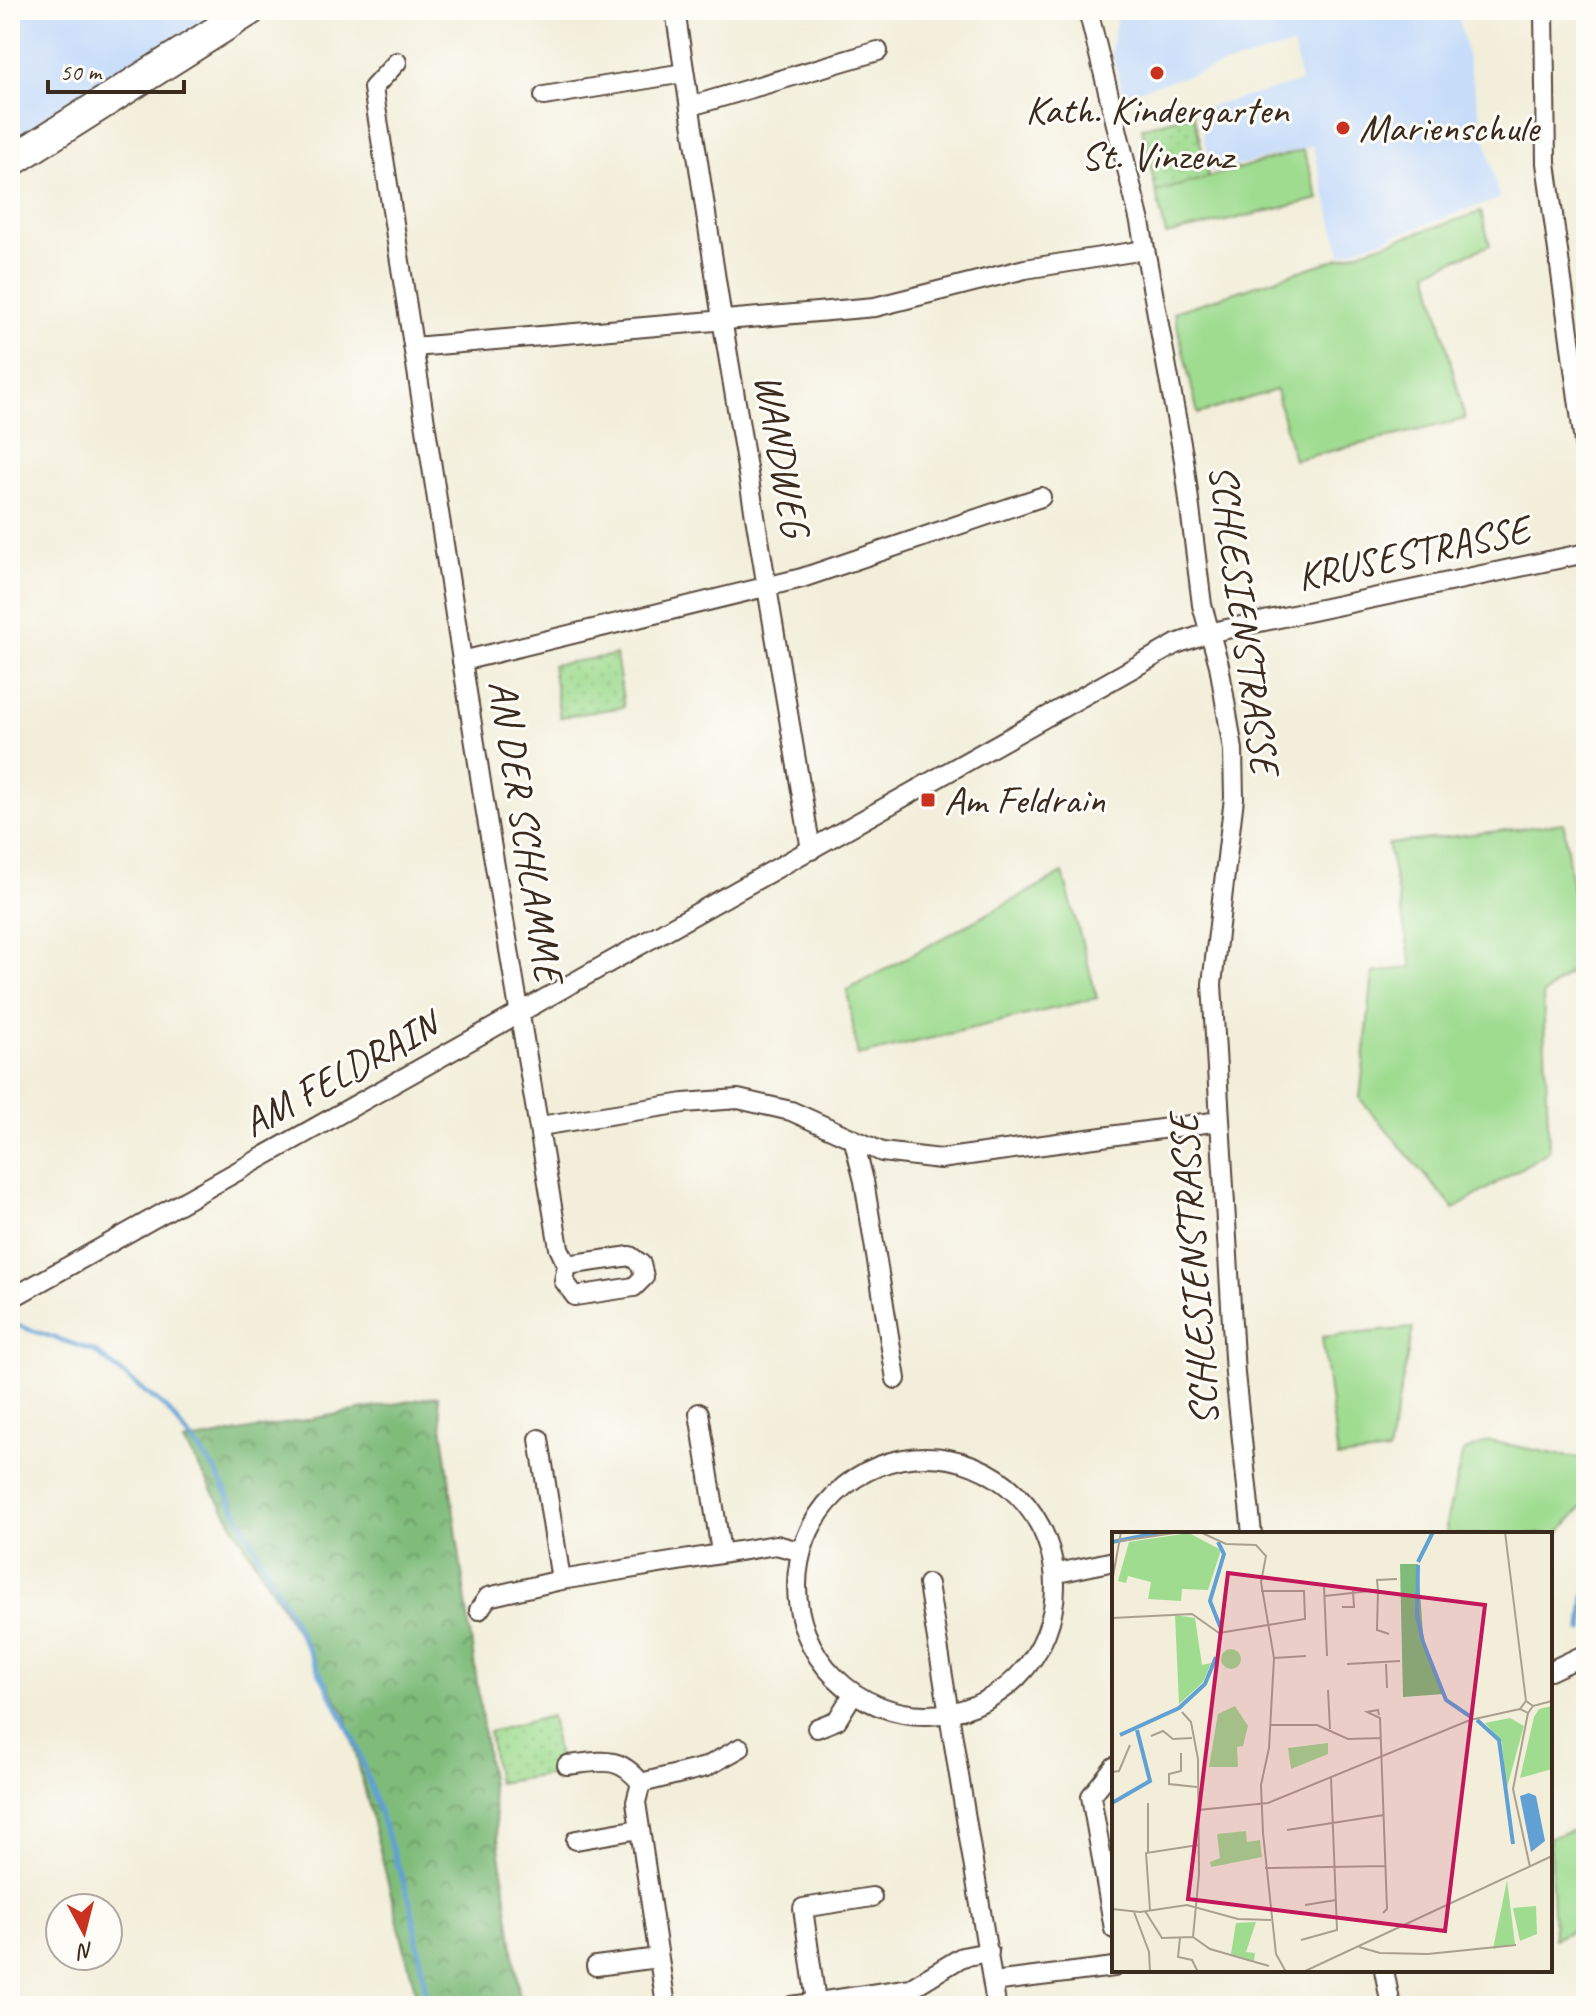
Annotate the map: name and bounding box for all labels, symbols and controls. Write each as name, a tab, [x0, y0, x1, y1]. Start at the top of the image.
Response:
scale bar	[48, 44, 184, 94]
text: 50 m	[60, 57, 103, 87]
marker: Kath. Kindergarten St. Vinzenz	[1148, 64, 1166, 82]
place label: Kath. Kindergarten St. Vinzenz	[1026, 85, 1289, 181]
place label: Marienschule	[1359, 103, 1542, 153]
marker: Marienschule	[1334, 119, 1352, 137]
street label: WANDWEG	[743, 370, 822, 544]
street label: SCHLESIENSTRASSE	[1198, 461, 1291, 782]
street label: KRUSESTRASSE	[1293, 503, 1538, 602]
street label: AN DER SCHLAMME	[477, 677, 575, 990]
place label: Am Feldrain	[944, 775, 1106, 825]
marker: Am Feldrain	[919, 791, 937, 809]
street label: AM FELDRAIN	[234, 997, 451, 1148]
street label: SCHLESIENSTRASSE	[1158, 1108, 1230, 1427]
inset map	[1112, 1532, 1552, 1972]
north arrow	[44, 1892, 124, 1972]
text: N	[74, 1936, 95, 1966]

